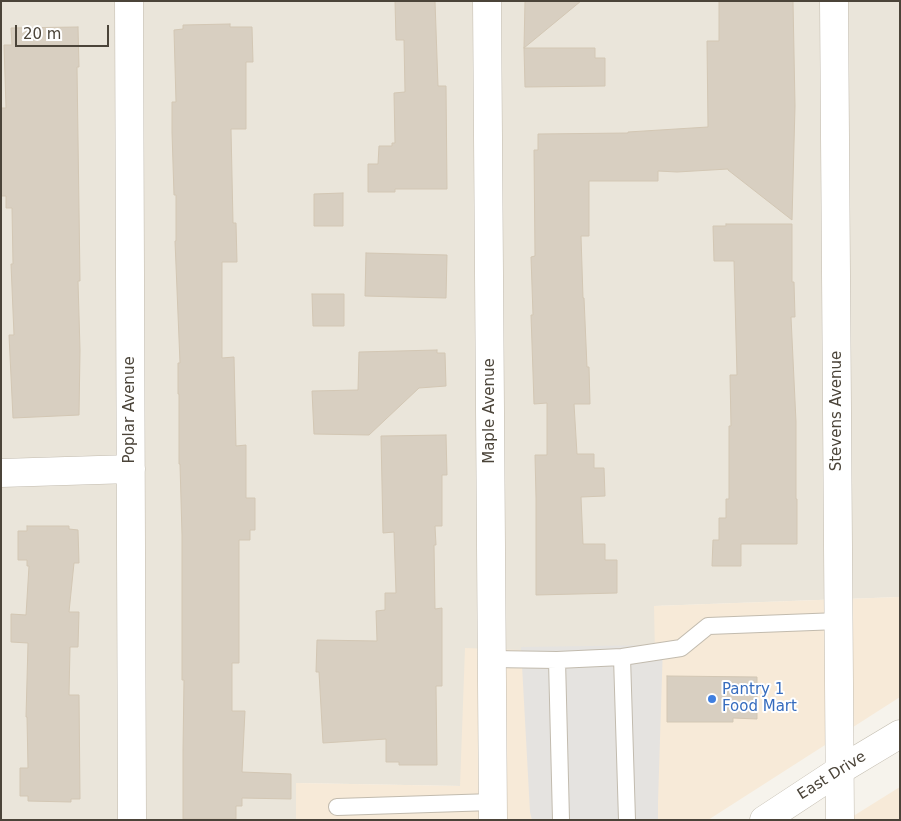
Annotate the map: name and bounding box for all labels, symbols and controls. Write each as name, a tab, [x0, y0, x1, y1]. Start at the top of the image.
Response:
scale bar	[18, 15, 111, 47]
text: 20 m	[23, 25, 61, 43]
street label: Stevens Avenue	[828, 351, 846, 471]
street label: Poplar Avenue	[121, 356, 139, 464]
street label: Maple Avenue	[481, 358, 499, 464]
place label: Pantry 1 Food Mart	[722, 681, 797, 716]
marker: Pantry 1 Food Mart	[706, 693, 718, 705]
street label: East Drive	[795, 748, 869, 804]

